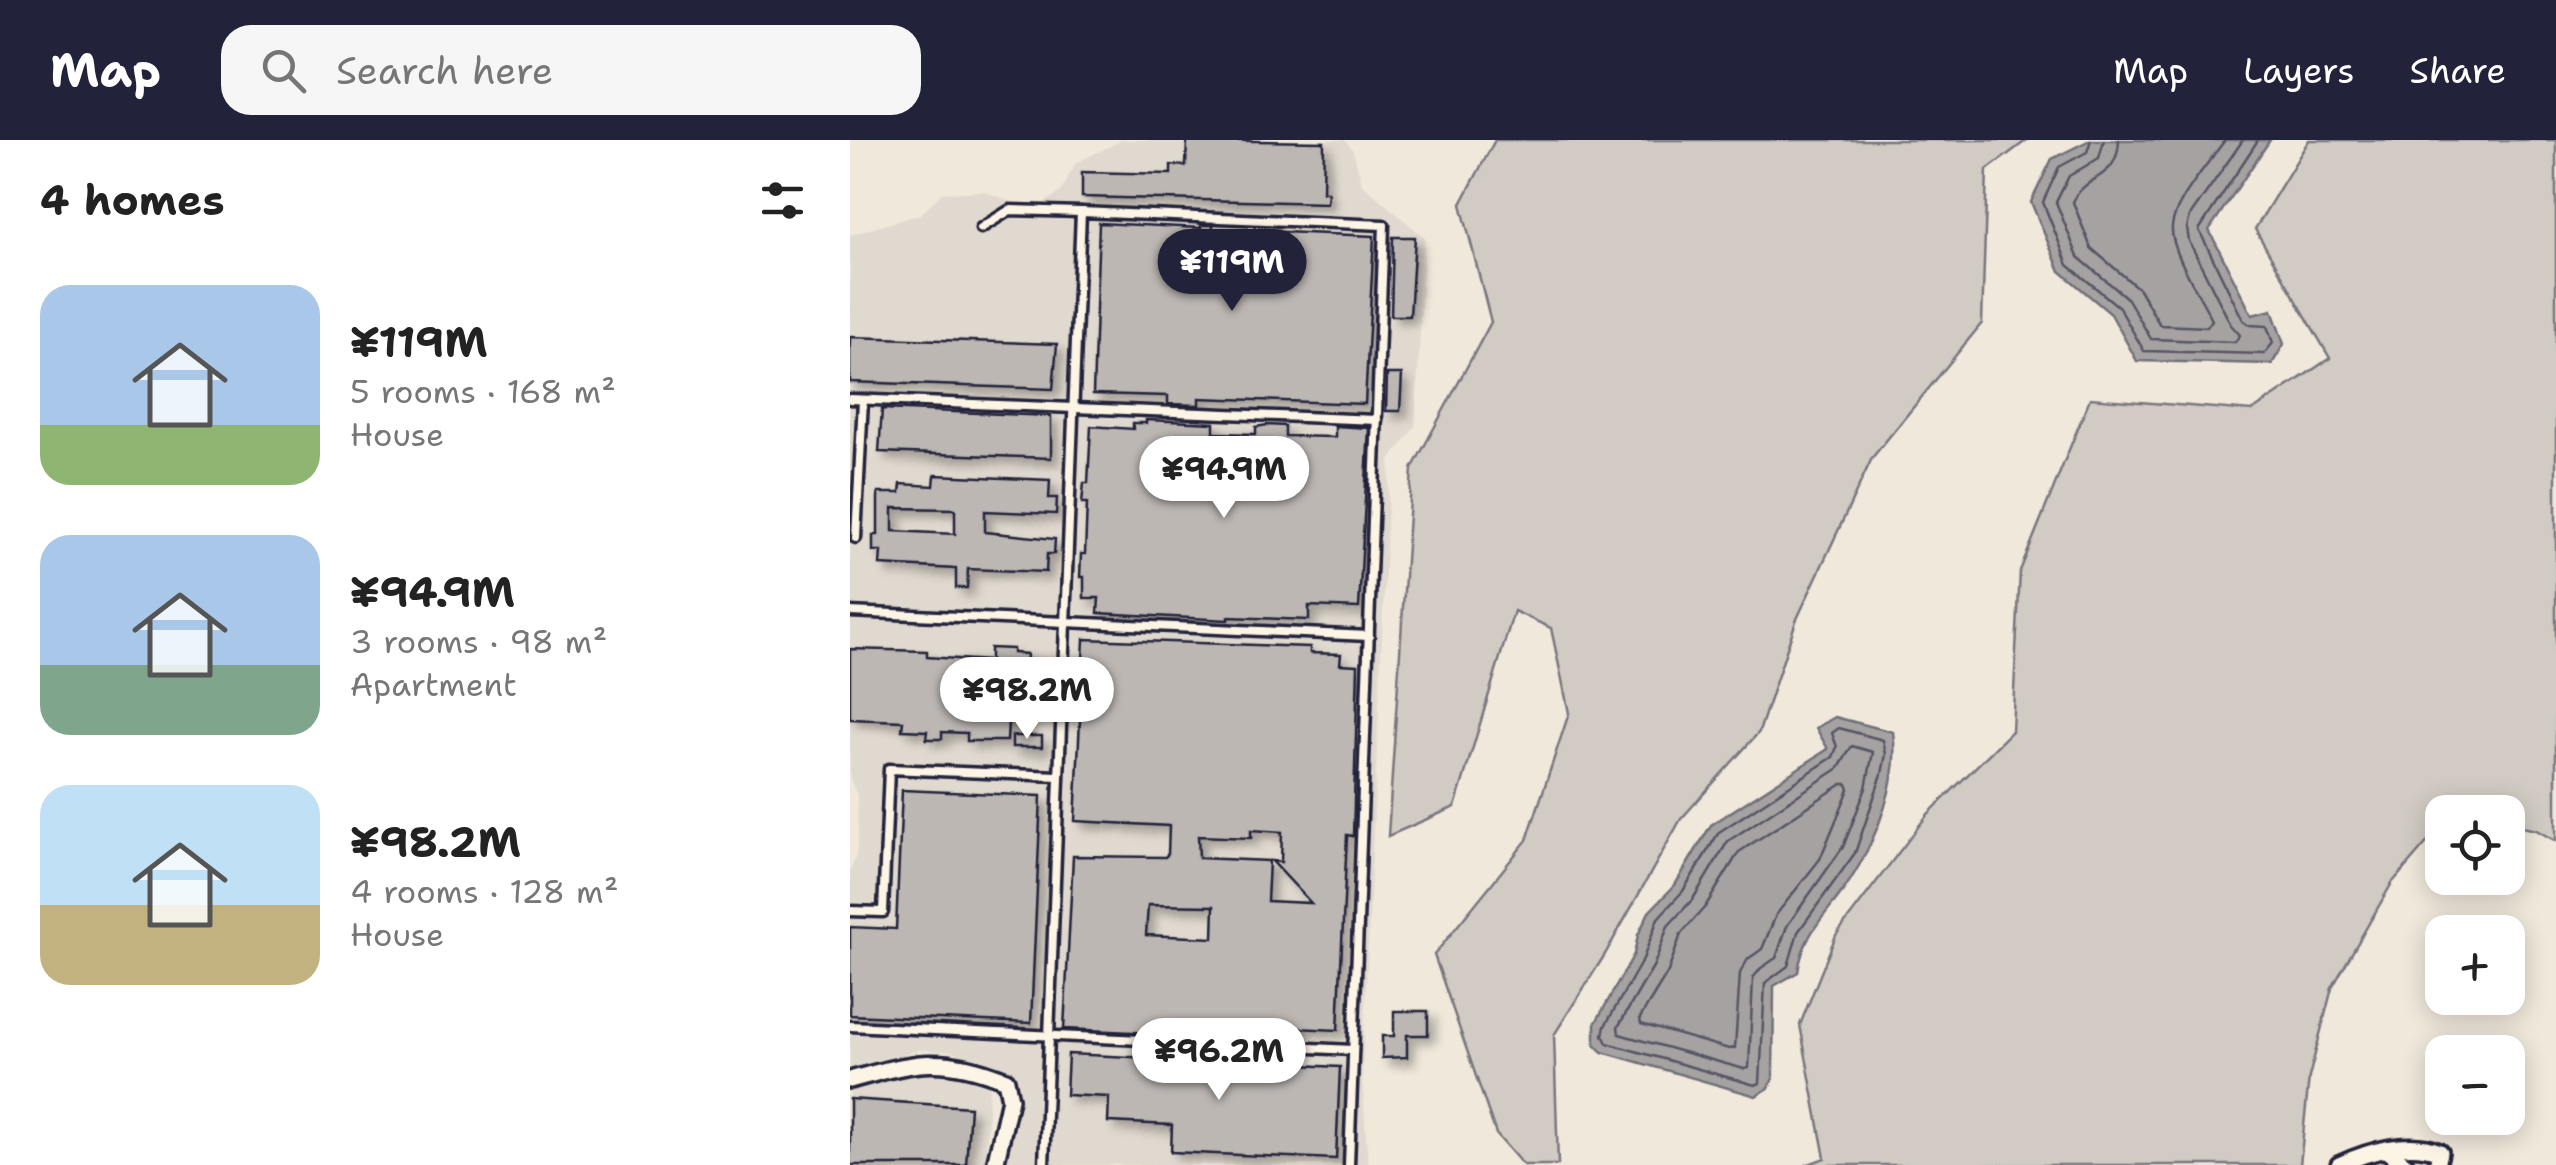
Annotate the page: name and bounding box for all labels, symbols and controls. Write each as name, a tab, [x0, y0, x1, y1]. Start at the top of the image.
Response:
search box	[221, 25, 921, 115]
text: Map	[50, 38, 161, 102]
icon: search	[256, 43, 311, 98]
text: Search here	[336, 45, 553, 96]
text: Map	[2113, 47, 2188, 94]
text: Layers	[2243, 47, 2355, 94]
text: Share	[2410, 47, 2506, 94]
text: 4 homes	[40, 172, 225, 228]
icon: filters	[755, 173, 810, 228]
pin: ¥119M	[1162, 229, 1302, 314]
text: ¥119M	[1180, 240, 1284, 283]
text: ¥119M	[350, 314, 488, 370]
icon: home	[120, 325, 240, 445]
text: 5 rooms · 168 m²	[350, 370, 616, 413]
text: House	[350, 413, 444, 456]
pin: ¥94.9M	[1143, 436, 1305, 521]
text: ¥94.9M	[1161, 447, 1287, 490]
text: ¥94.9M	[350, 564, 515, 620]
icon: home	[120, 575, 240, 695]
text: 3 rooms · 98 m²	[350, 620, 607, 663]
pin: ¥98.2M	[946, 657, 1108, 742]
text: Apartment	[350, 663, 517, 706]
text: ¥98.2M	[962, 668, 1092, 711]
map controls	[2425, 795, 2525, 1135]
button: locate	[2425, 795, 2525, 895]
text: ¥98.2M	[350, 814, 521, 870]
icon: home	[120, 825, 240, 945]
text: 4 rooms · 128 m²	[350, 870, 618, 913]
text: House	[350, 913, 444, 956]
button: +	[2425, 915, 2525, 1015]
pin: ¥96.2M	[1138, 1018, 1300, 1103]
text: ¥96.2M	[1154, 1029, 1284, 1072]
button: −	[2425, 1035, 2525, 1135]

